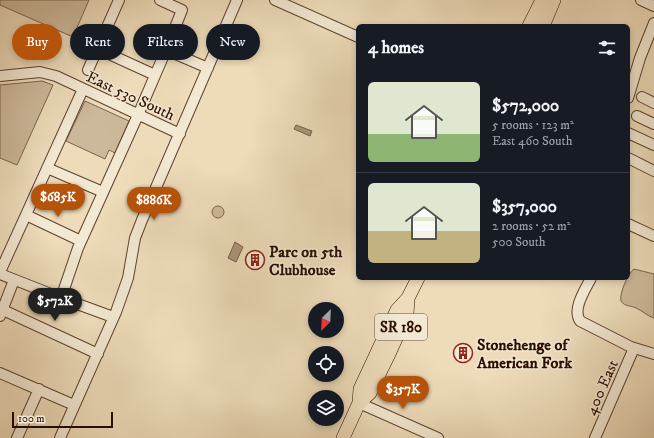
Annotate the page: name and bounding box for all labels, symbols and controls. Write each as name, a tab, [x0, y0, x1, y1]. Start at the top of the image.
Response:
chip: Buy	[12, 24, 62, 60]
chip: Rent	[70, 24, 125, 60]
chip: Filters	[133, 24, 198, 60]
chip: New	[206, 24, 260, 60]
text: 4 homes	[368, 37, 424, 59]
icon: filters	[596, 37, 618, 59]
street label: East 530 South	[83, 67, 179, 125]
text: $572,000	[492, 95, 559, 117]
icon: home	[400, 98, 448, 146]
text: 5 rooms · 123 m²	[492, 117, 574, 133]
text: East 460 South	[492, 133, 572, 149]
pin: $685K	[30, 184, 86, 218]
pin: $886K	[126, 187, 182, 221]
text: $685K	[40, 189, 76, 205]
text: $886K	[136, 192, 172, 208]
text: $357,000	[492, 196, 557, 218]
icon: home	[400, 199, 448, 247]
text: 2 rooms · 52 m²	[492, 218, 571, 234]
text: 500 South	[492, 234, 546, 250]
place label: Parc on 5th Clubhouse	[269, 242, 343, 280]
building icon: Parc on 5th Clubhouse	[244, 249, 266, 271]
pin: $572K	[27, 288, 83, 322]
text: $572K	[37, 293, 73, 309]
north arrow	[308, 302, 344, 338]
map controls	[308, 302, 344, 426]
road number: SR 180	[375, 314, 427, 340]
place label: Stonehenge of American Fork	[476, 335, 573, 373]
building icon: Stonehenge of American Fork	[452, 342, 474, 364]
button: locate	[308, 346, 344, 382]
street label: 400 East	[581, 357, 623, 418]
pin: $357K	[375, 376, 431, 410]
text: $357K	[386, 381, 420, 397]
button: layers	[308, 390, 344, 426]
scale bar	[12, 410, 113, 429]
text: 100 m	[18, 412, 44, 426]

